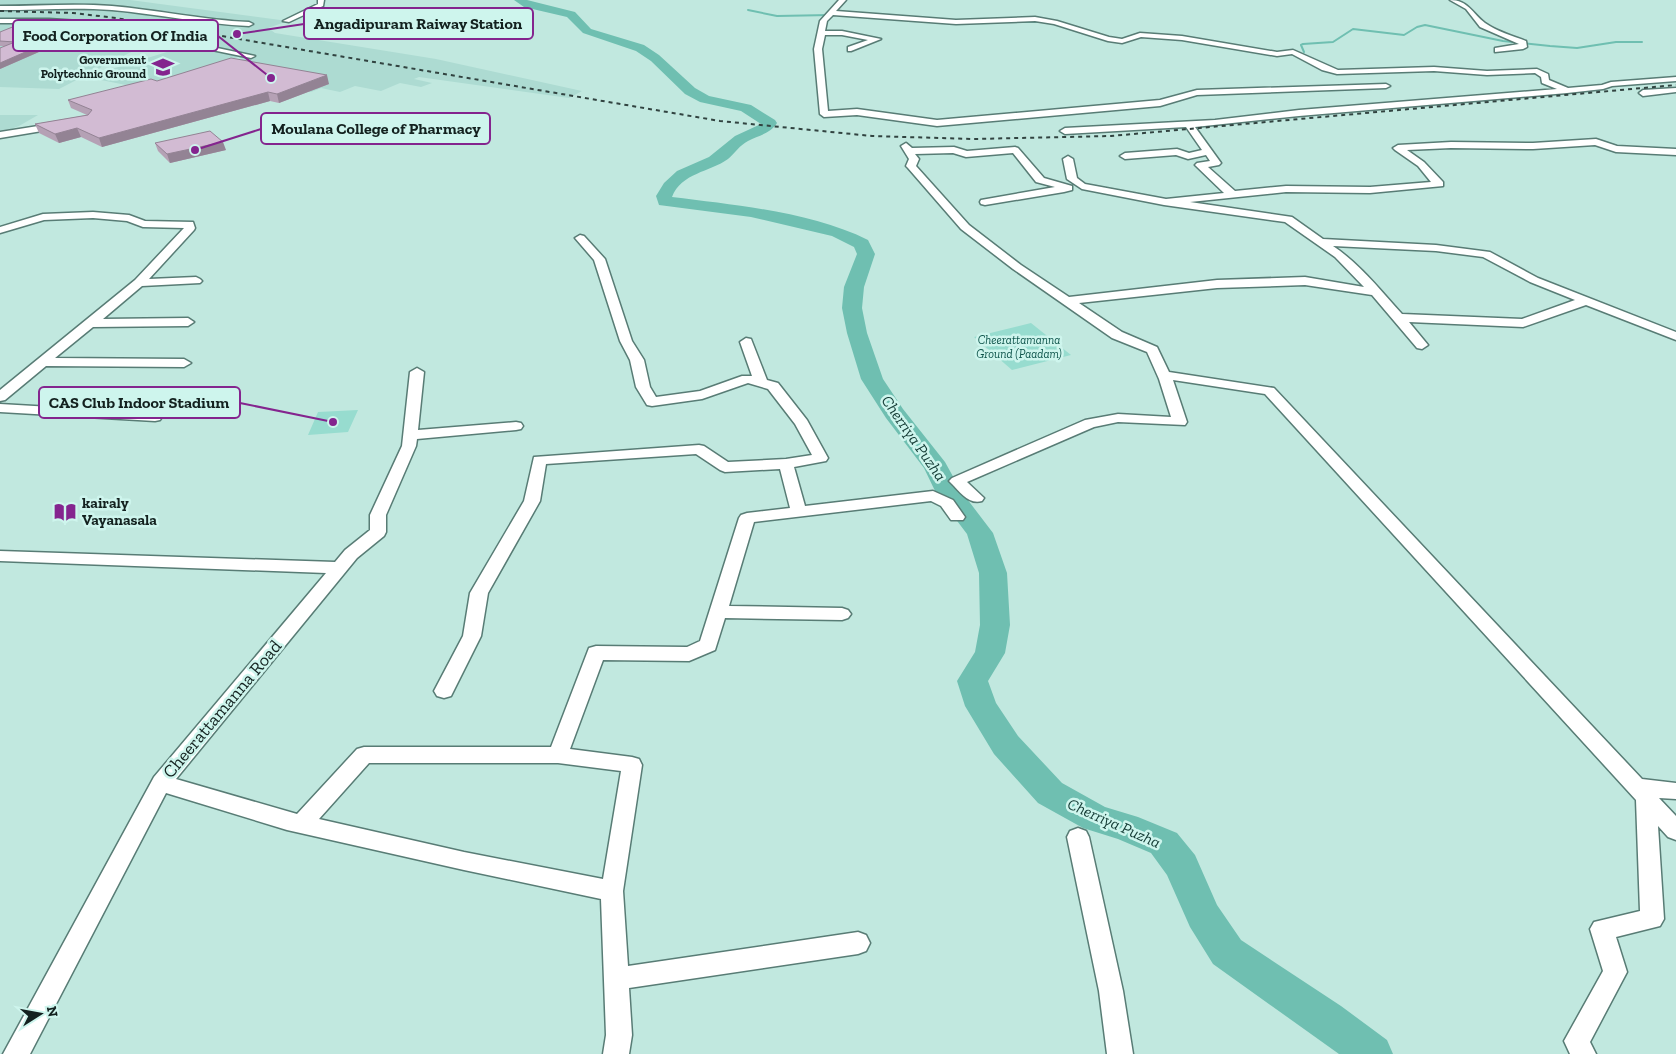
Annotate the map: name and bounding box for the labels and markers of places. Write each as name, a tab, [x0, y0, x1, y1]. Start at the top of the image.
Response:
callout: Angadipuram Raiway Station	[304, 8, 533, 39]
callout: Food Corporation Of India	[13, 20, 218, 51]
place label: Government Polytechnic Ground	[41, 53, 146, 81]
school or university icon: Government Polytechnic Ground	[150, 54, 176, 80]
callout: Moulana College of Pharmacy	[261, 113, 490, 144]
callout: CAS Club Indoor Stadium	[39, 387, 240, 418]
place label: kairaly Vayanasala	[82, 494, 157, 529]
library icon: kairaly Vayanasala	[52, 499, 78, 525]

